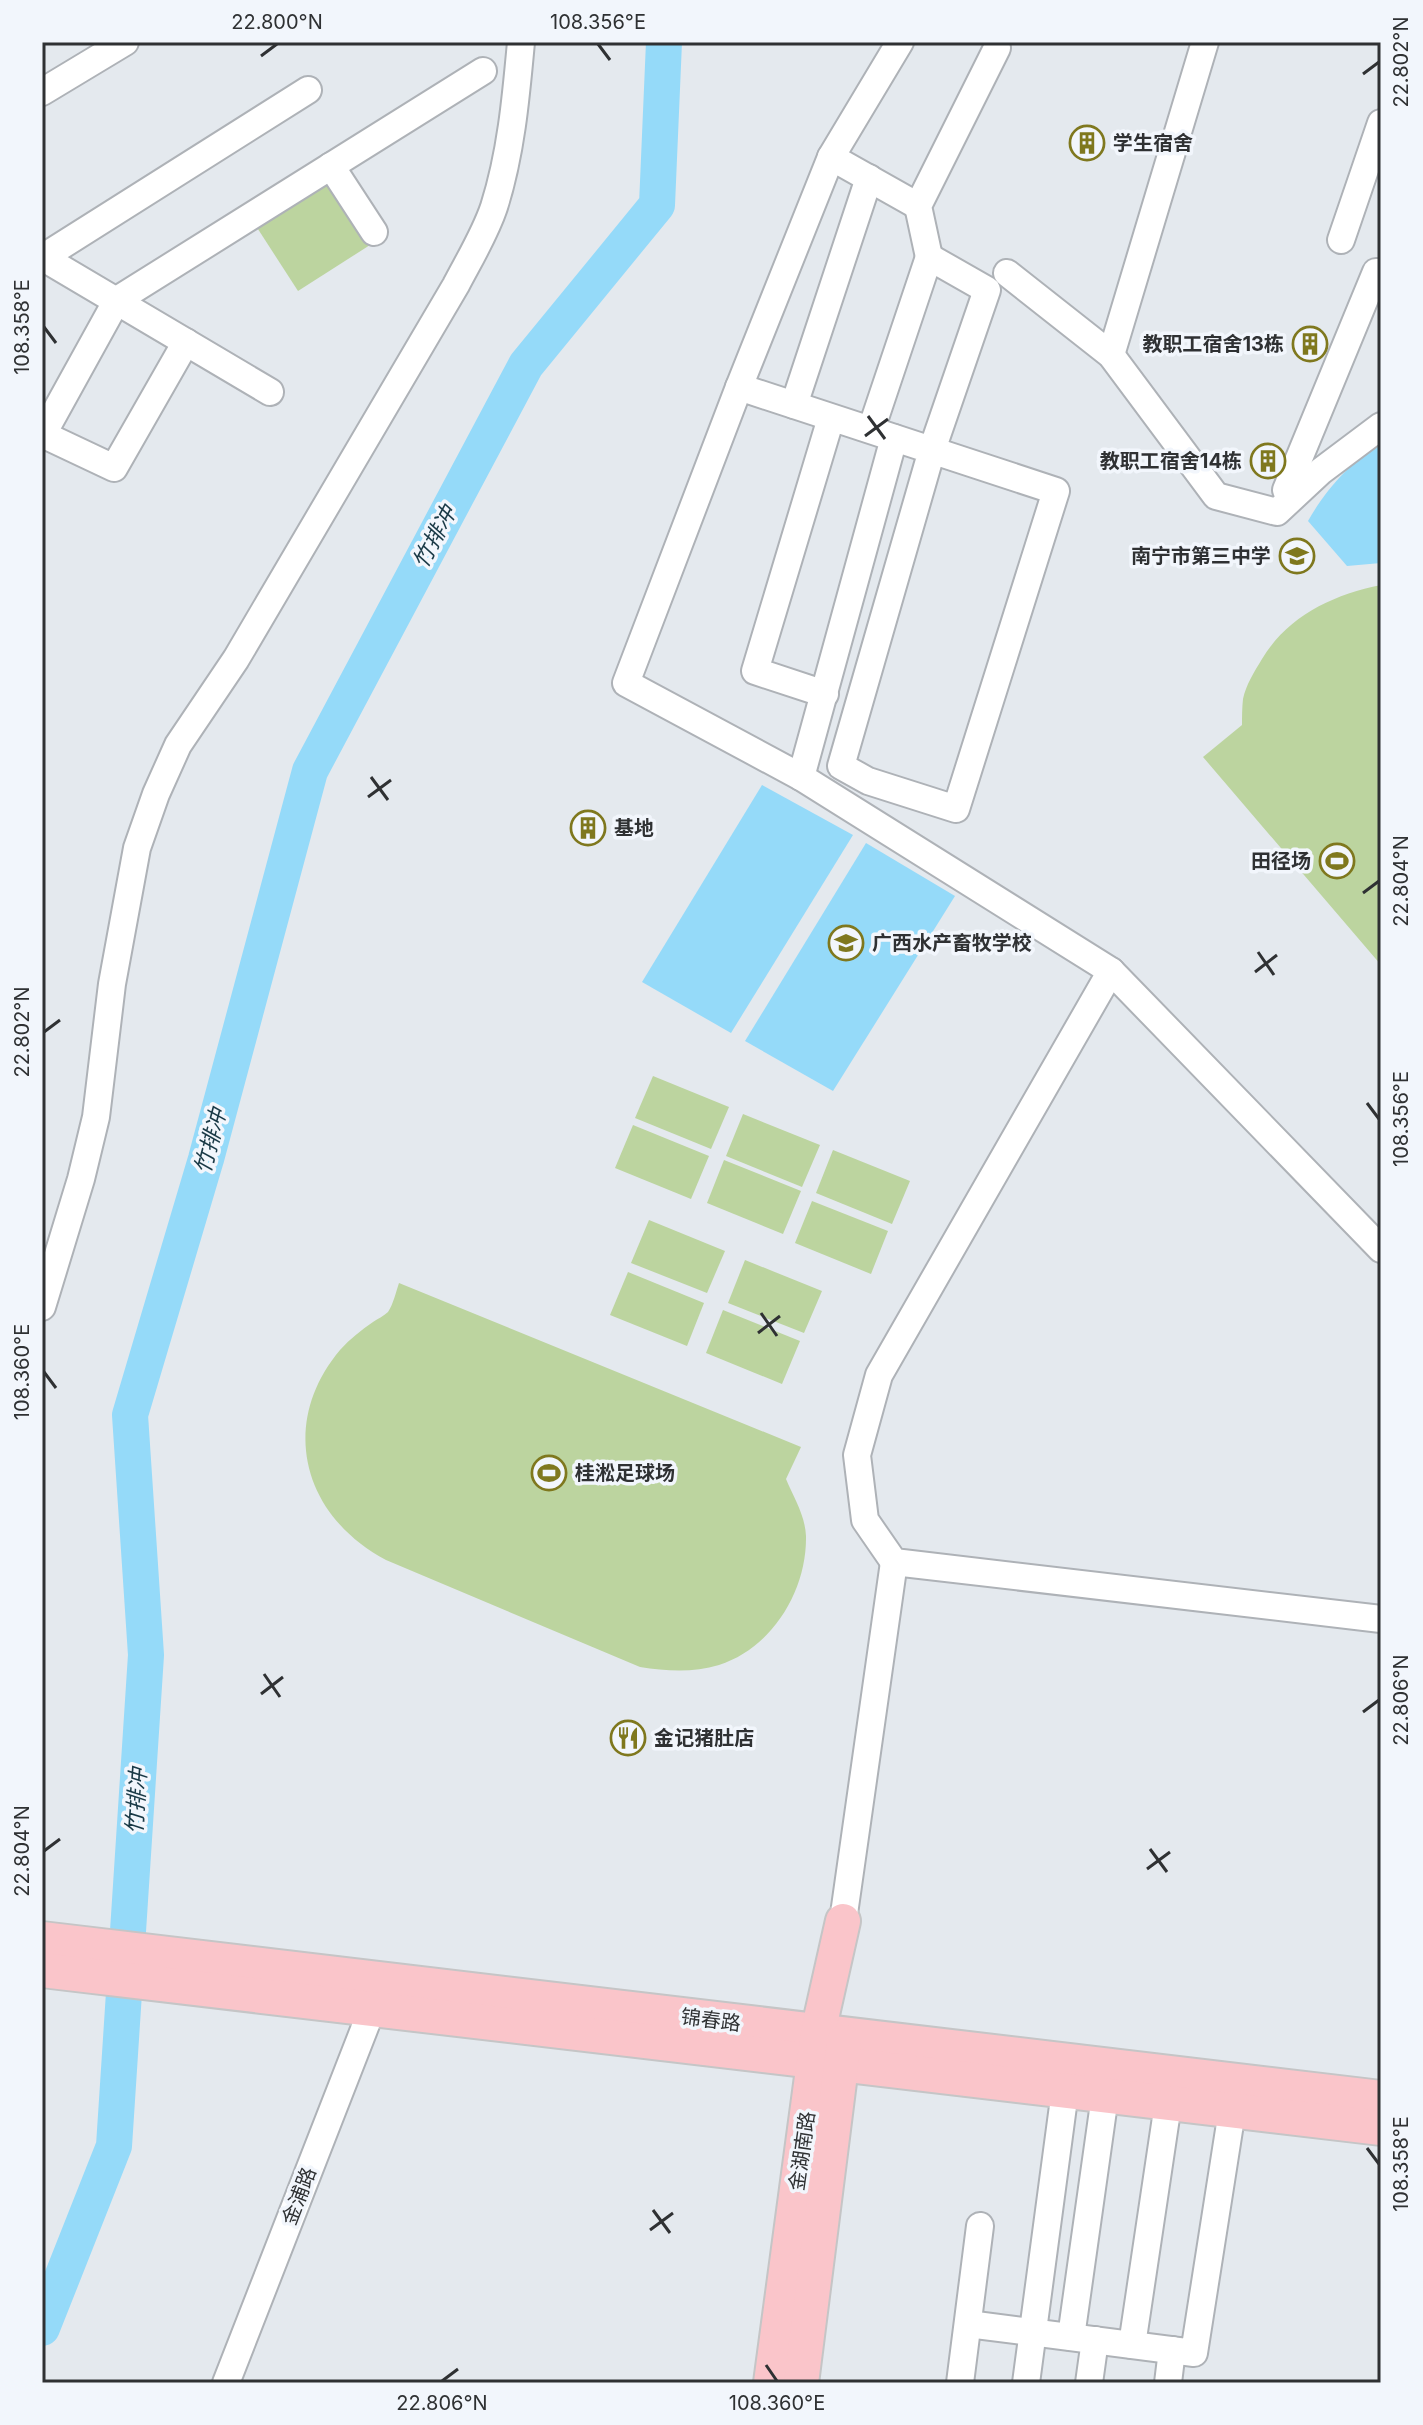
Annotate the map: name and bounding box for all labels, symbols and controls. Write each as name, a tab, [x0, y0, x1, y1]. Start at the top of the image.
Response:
text: 22.800°N	[231, 10, 323, 34]
text: 108.356°E	[550, 10, 646, 34]
text: 22.802°N	[1389, 16, 1413, 108]
building icon: 学生宿舍	[1068, 124, 1106, 162]
place label: 学生宿舍	[1113, 131, 1193, 155]
text: 108.358°E	[10, 279, 34, 375]
building icon: 教职工宿舍13栋	[1291, 325, 1329, 363]
place label: 教职工宿舍13栋	[1142, 332, 1284, 356]
building icon: 教职工宿舍14栋	[1249, 442, 1287, 480]
place label: 教职工宿舍14栋	[1100, 449, 1242, 473]
water label: 竹排冲	[407, 499, 462, 572]
school or university icon: 南宁市第三中学	[1278, 537, 1316, 575]
place label: 南宁市第三中学	[1131, 544, 1271, 568]
building icon: 基地	[569, 809, 607, 847]
place label: 基地	[614, 816, 654, 840]
text: 22.804°N	[1389, 835, 1413, 927]
sports icon: 田径场	[1318, 842, 1356, 880]
place label: 田径场	[1251, 849, 1311, 873]
school or university icon: 广西水产畜牧学校	[827, 924, 865, 962]
place label: 广西水产畜牧学校	[872, 931, 1032, 955]
text: 22.802°N	[10, 986, 34, 1078]
text: 108.356°E	[1389, 1071, 1413, 1167]
water label: 竹排冲	[189, 1103, 232, 1176]
text: 108.360°E	[10, 1324, 34, 1420]
sports icon: 桂淞足球场	[530, 1454, 568, 1492]
place label: 桂淞足球场	[575, 1461, 675, 1485]
text: 22.806°N	[1389, 1654, 1413, 1746]
restaurant icon: 金记猪肚店	[609, 1719, 647, 1757]
place label: 金记猪肚店	[654, 1726, 754, 1750]
water label: 竹排冲	[121, 1764, 151, 1835]
text: 22.804°N	[10, 1805, 34, 1897]
street label: 锦春路	[680, 2004, 742, 2036]
street label: 金湖南路	[785, 2110, 819, 2192]
text: 108.358°E	[1389, 2116, 1413, 2212]
street label: 金浦路	[277, 2164, 321, 2228]
text: 22.806°N	[396, 2391, 488, 2415]
text: 108.360°E	[729, 2391, 825, 2415]

